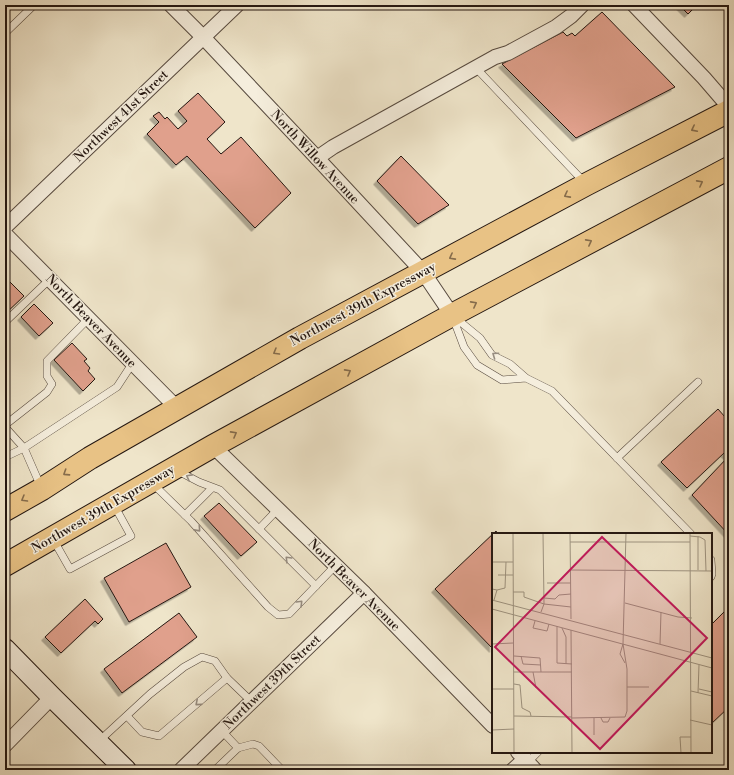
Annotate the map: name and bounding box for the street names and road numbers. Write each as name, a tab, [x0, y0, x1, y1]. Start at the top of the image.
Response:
street label: Northwest 41st Street	[70, 66, 172, 165]
street label: North Willow Avenue	[267, 107, 363, 208]
street label: Northwest 39th Expressway	[287, 258, 439, 349]
street label: North Beaver Avenue	[42, 271, 140, 372]
street label: Northwest 39th Expressway	[29, 461, 178, 557]
street label: North Beaver Avenue	[304, 535, 404, 635]
street label: Northwest 39th Street	[220, 631, 324, 733]

